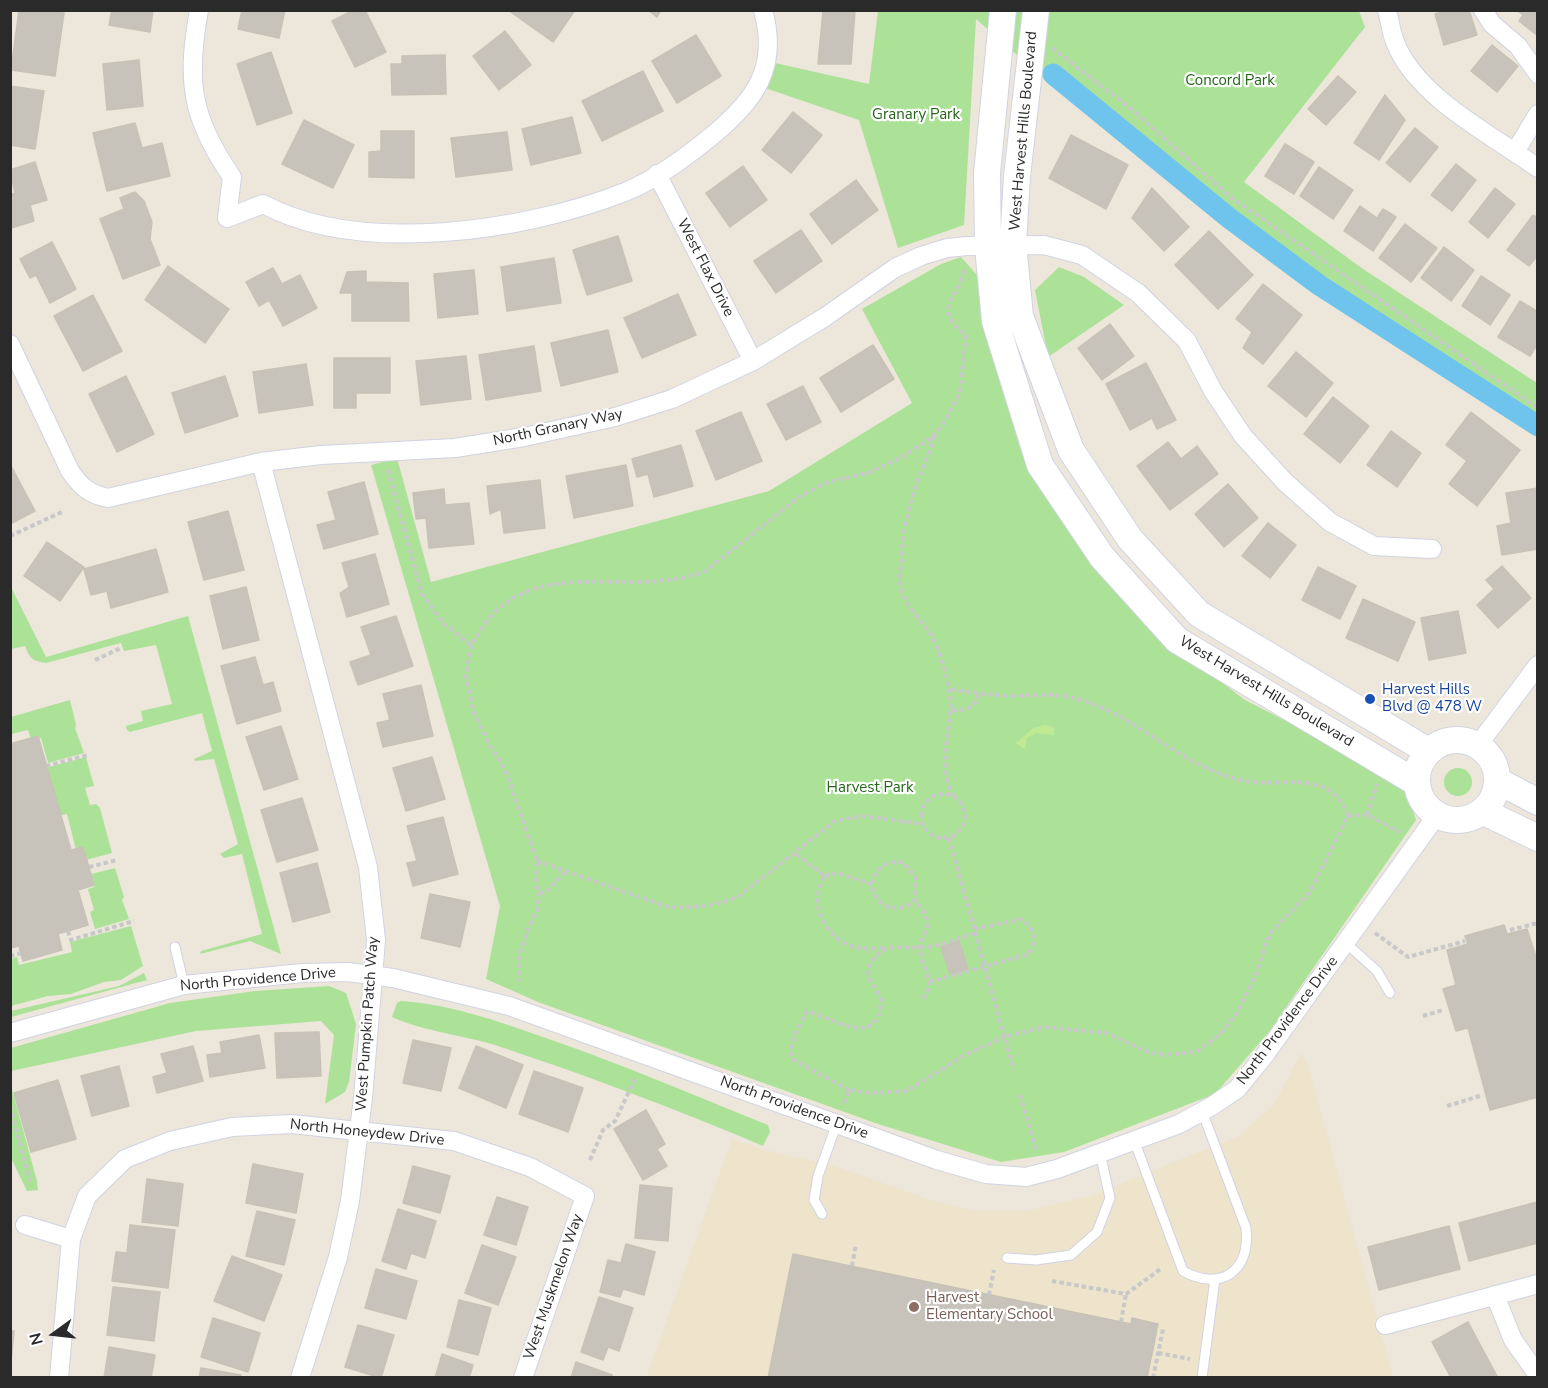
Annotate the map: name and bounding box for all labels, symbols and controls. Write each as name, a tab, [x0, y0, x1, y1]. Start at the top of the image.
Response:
street label: West Harvest Hills Boulevard	[1006, 30, 1042, 232]
park label: Concord Park	[1185, 72, 1275, 90]
park label: Granary Park	[872, 106, 960, 124]
street label: West Flax Drive	[673, 216, 737, 320]
street label: North Granary Way	[492, 405, 624, 451]
street label: West Harvest Hills Boulevard	[1176, 633, 1356, 751]
place label: Harvest Hills Blvd @ 478 W	[1382, 681, 1482, 716]
marker: Harvest Hills Blvd @ 478 W	[1363, 692, 1377, 706]
park label: Harvest Park	[827, 779, 913, 797]
street label: West Pumpkin Patch Way	[353, 936, 383, 1112]
street label: North Providence Drive	[1234, 953, 1342, 1089]
street label: North Providence Drive	[179, 964, 337, 996]
street label: North Providence Drive	[717, 1073, 871, 1143]
street label: North Honeydew Drive	[289, 1116, 445, 1150]
street label: West Muskmelon Way	[521, 1212, 587, 1362]
place label: Harvest Elementary School	[926, 1289, 1053, 1324]
marker: Harvest Elementary School	[907, 1300, 921, 1314]
north arrow	[24, 1304, 84, 1364]
text: N	[24, 1330, 49, 1347]

